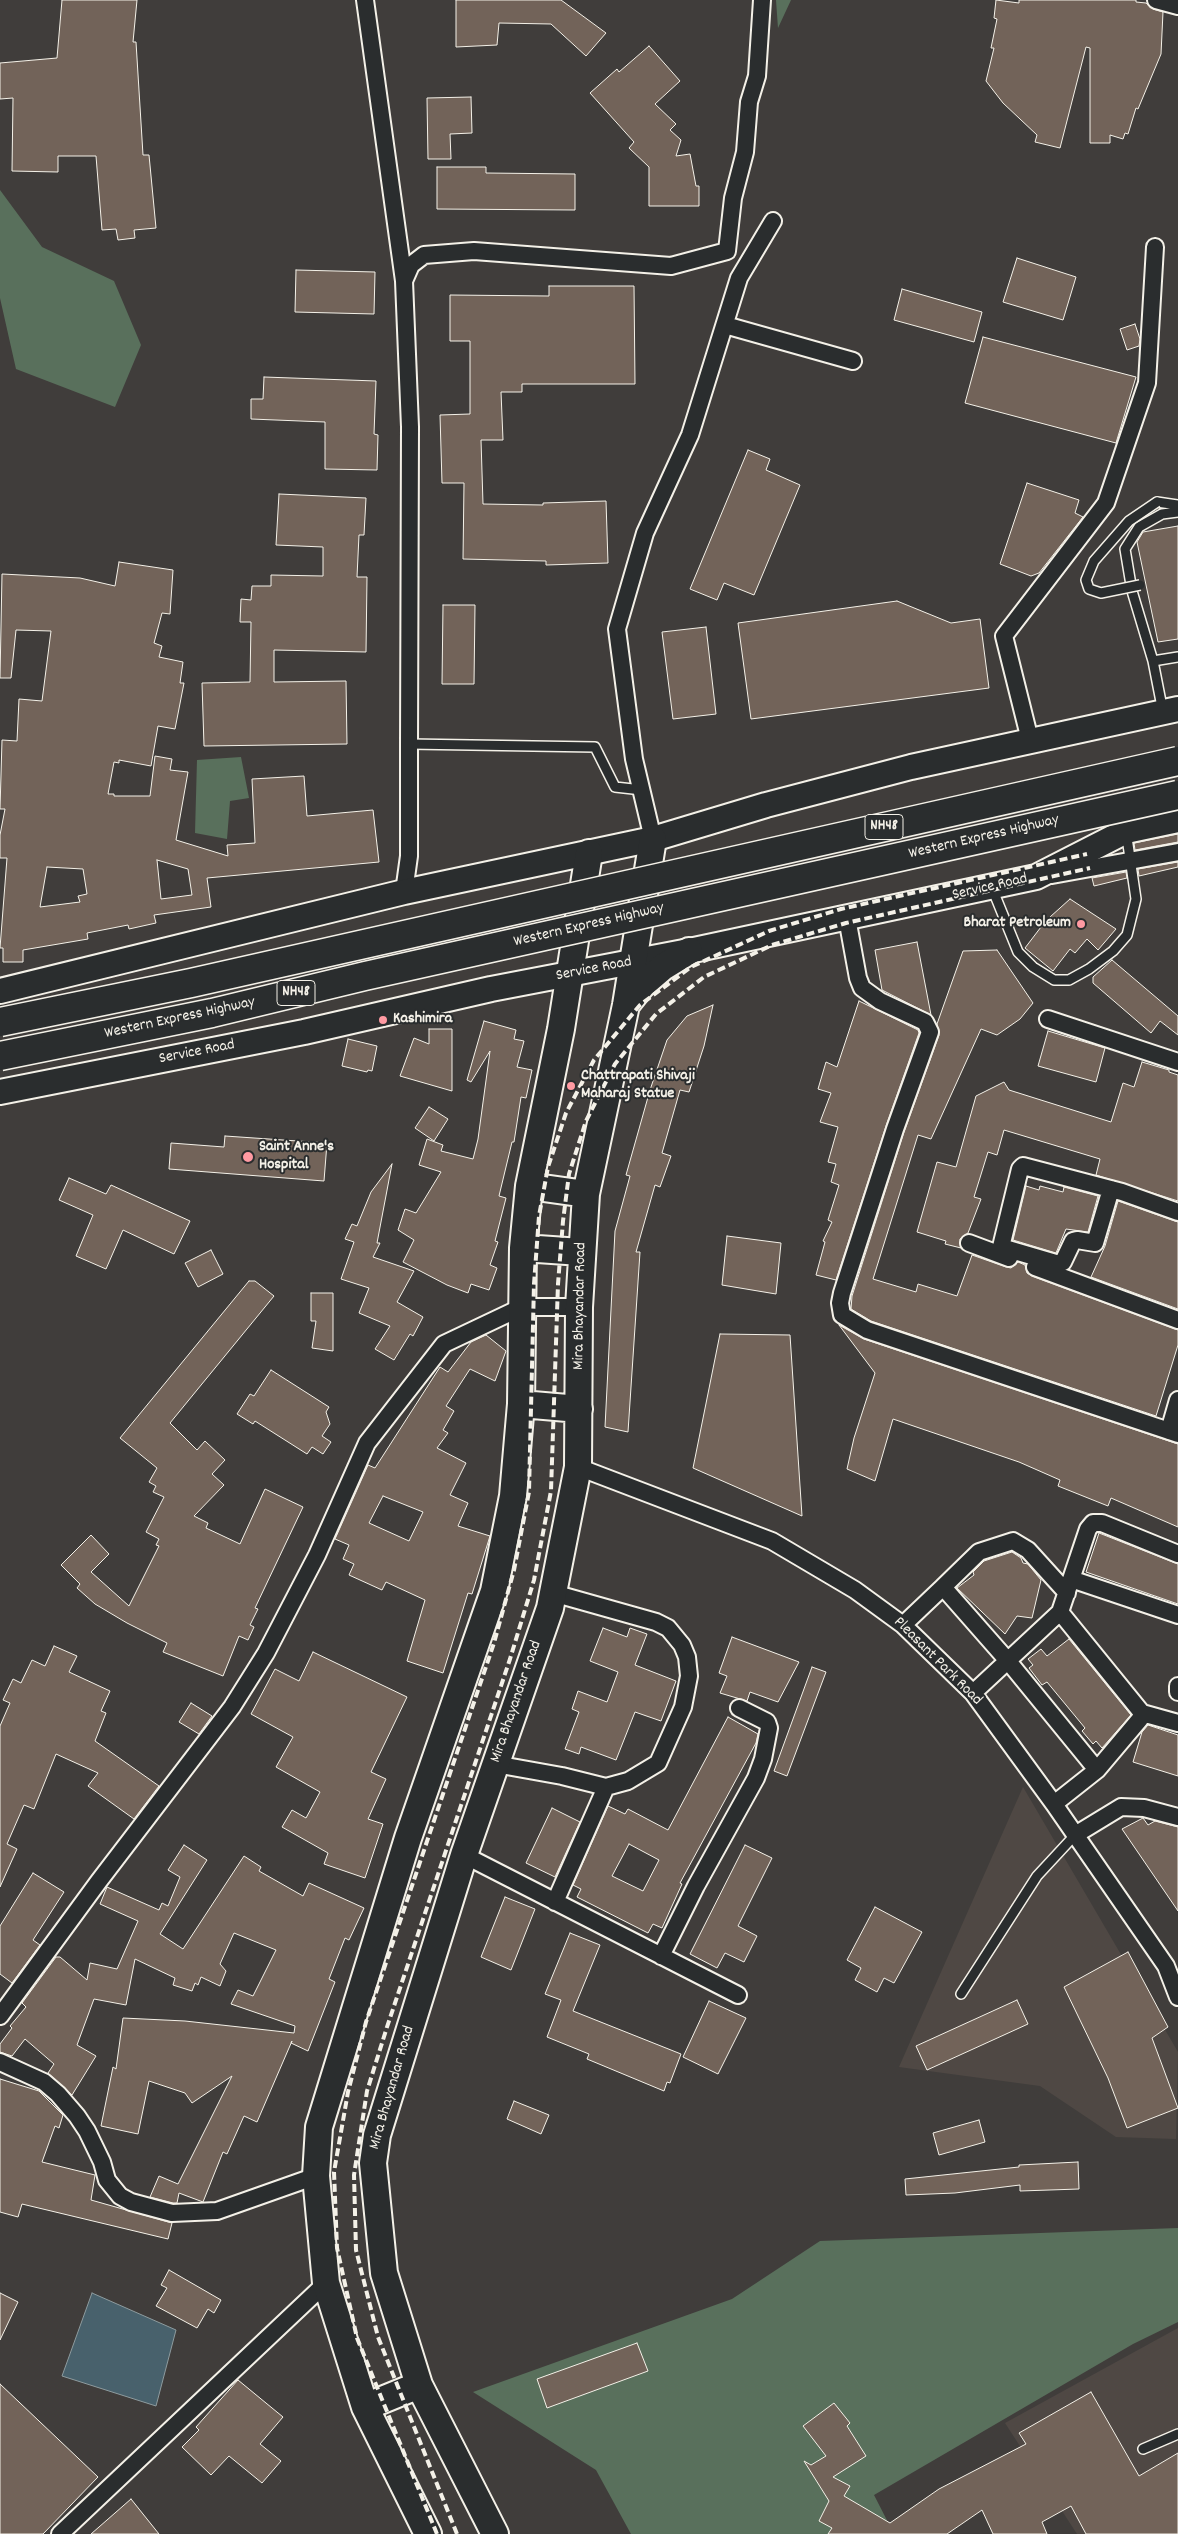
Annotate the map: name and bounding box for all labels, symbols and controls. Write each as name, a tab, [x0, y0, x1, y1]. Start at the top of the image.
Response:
street label: Western Express Highway	[907, 811, 1061, 865]
road number: NH48	[865, 814, 903, 840]
street label: Service Road	[950, 870, 1030, 906]
street label: Western Express Highway	[512, 899, 666, 953]
place label: Bharat Petroleum	[964, 914, 1071, 934]
marker: Bharat Petroleum	[1075, 918, 1087, 930]
street label: Service Road	[555, 953, 633, 987]
road number: NH48	[277, 980, 315, 1006]
street label: Western Express Highway	[103, 994, 257, 1044]
place label: Kashimira	[393, 1010, 452, 1030]
marker: Kashimira	[377, 1014, 389, 1026]
street label: Service Road	[158, 1036, 236, 1070]
place label: Chattrapati Shivaji Maharaj Statue	[581, 1067, 695, 1105]
marker: Chattrapati Shivaji Maharaj Statue	[565, 1080, 577, 1092]
place label: Saint Anne's Hospital	[259, 1138, 334, 1176]
marker: Saint Anne's Hospital	[241, 1150, 255, 1164]
street label: Mira Bhayandar Road	[570, 1242, 592, 1370]
street label: Pleasant Park Road	[889, 1614, 985, 1710]
street label: Mira Bhayandar Road	[487, 1638, 547, 1766]
street label: Mira Bhayandar Road	[366, 2024, 420, 2152]

